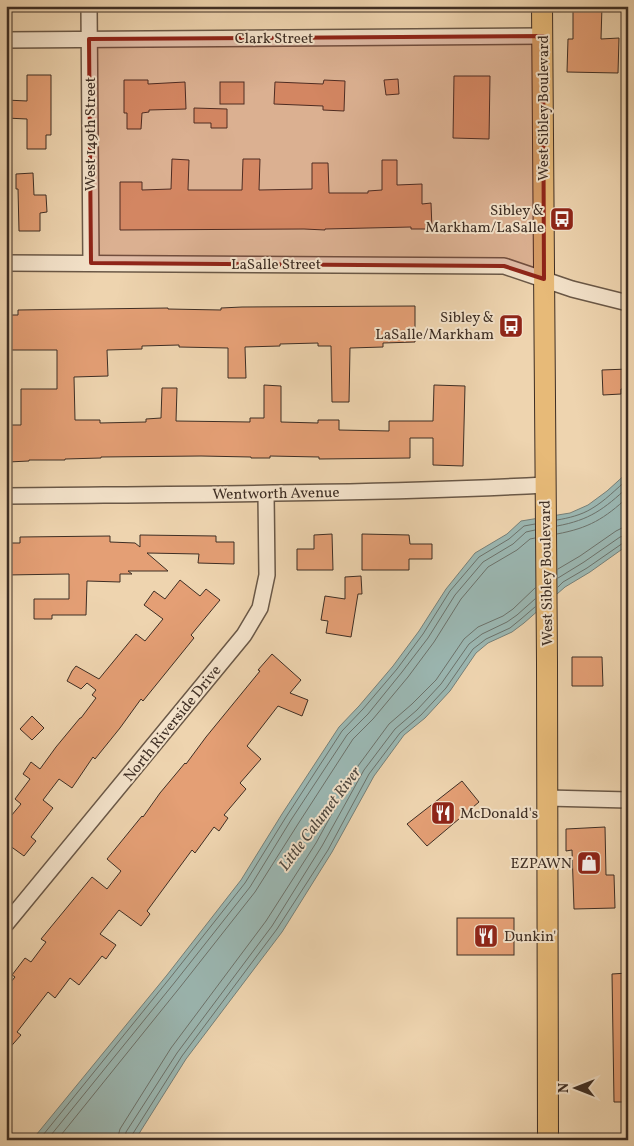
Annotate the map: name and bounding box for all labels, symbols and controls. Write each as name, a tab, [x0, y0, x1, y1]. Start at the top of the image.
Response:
street label: Clark Street	[235, 29, 313, 50]
street label: West Sibley Boulevard	[534, 35, 555, 181]
street label: West 149th Street	[81, 77, 102, 191]
place label: Sibley & Markham/LaSalle	[425, 201, 544, 239]
bus stop icon: Sibley & Markham/LaSalle	[549, 206, 575, 232]
street label: LaSalle Street	[231, 255, 321, 276]
place label: Sibley & LaSalle/Markham	[375, 308, 494, 346]
bus stop icon: Sibley & LaSalle/Markham	[498, 313, 524, 339]
street label: Wentworth Avenue	[212, 483, 340, 506]
street label: West Sibley Boulevard	[536, 500, 559, 646]
street label: North Riverside Drive	[119, 661, 227, 787]
water label: Little Calumet River	[274, 762, 368, 876]
restaurant icon: McDonald's	[430, 800, 456, 826]
place label: McDonald's	[460, 804, 538, 825]
shop icon: EZPAWN	[576, 850, 602, 876]
place label: EZPAWN	[510, 854, 572, 875]
restaurant icon: Dunkin'	[473, 923, 499, 949]
place label: Dunkin'	[504, 927, 556, 948]
north arrow	[552, 1064, 602, 1114]
text: N	[555, 1083, 574, 1093]

